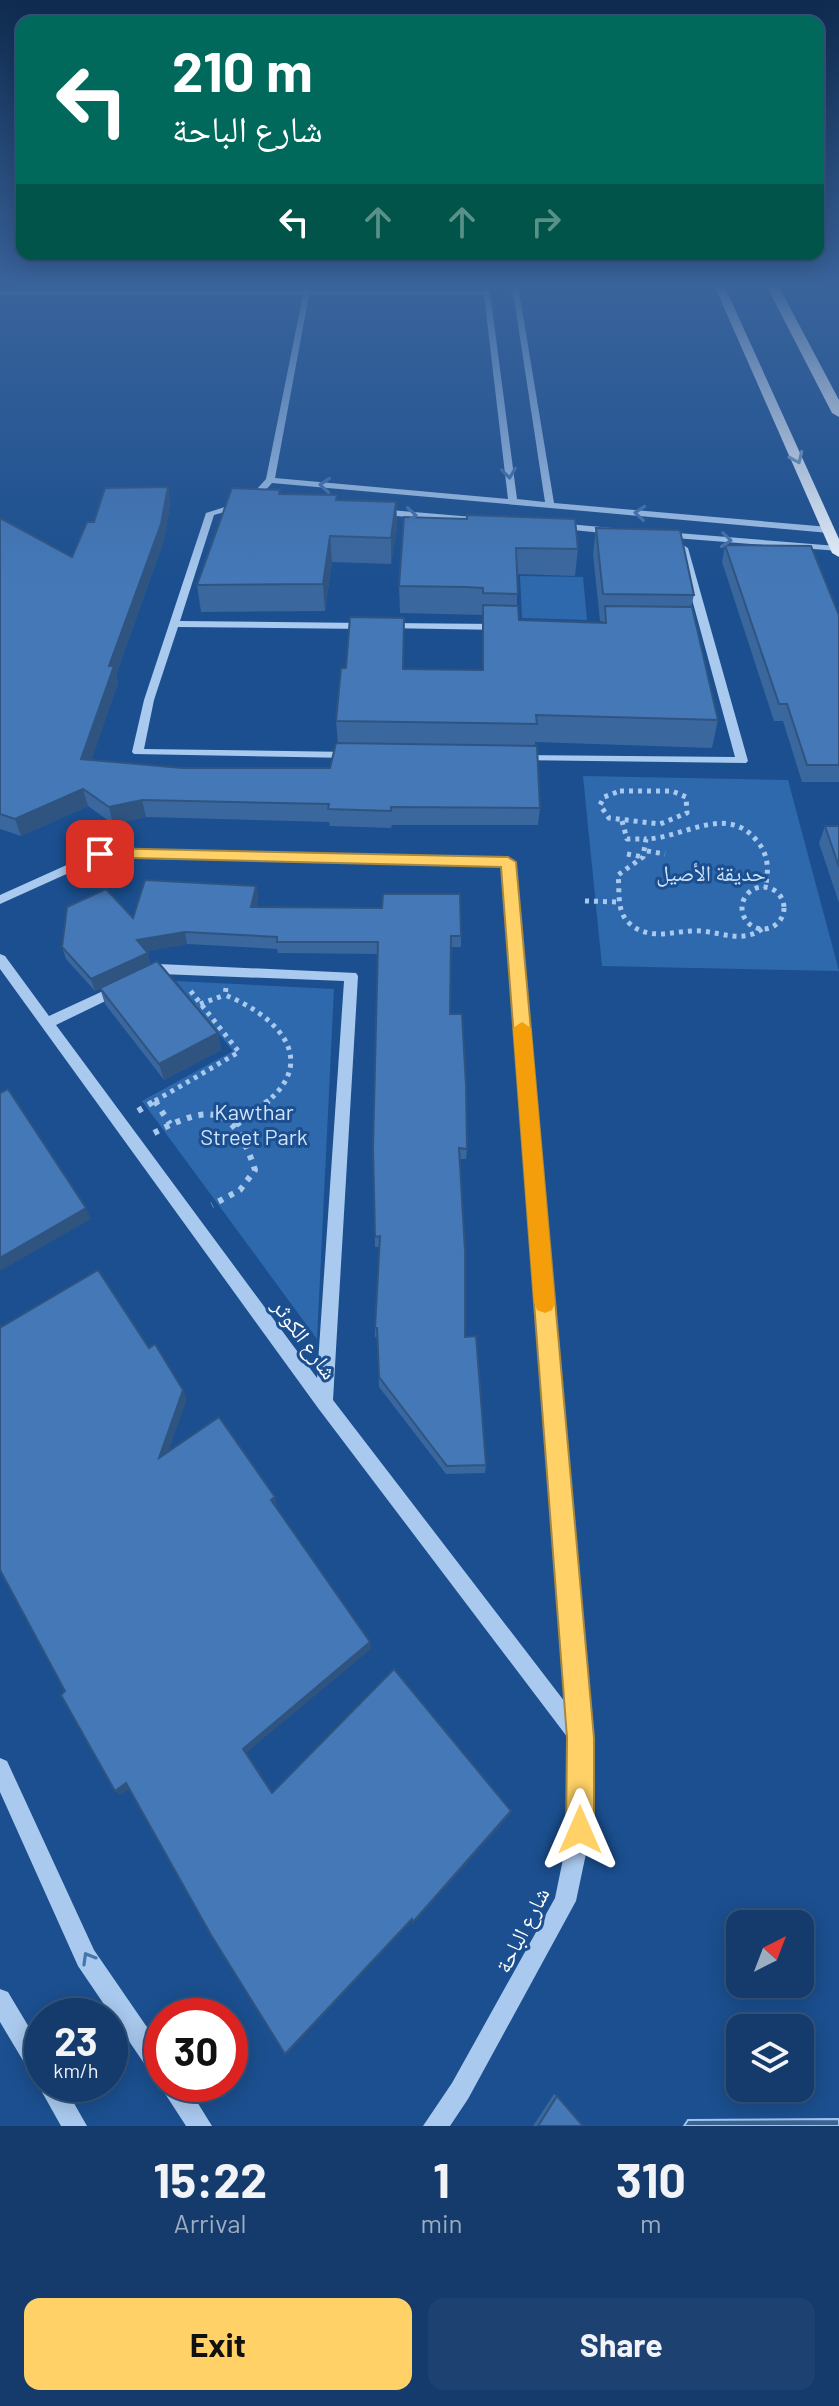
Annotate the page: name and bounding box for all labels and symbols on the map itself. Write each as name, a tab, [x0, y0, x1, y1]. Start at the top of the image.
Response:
one-way arrow	[787, 450, 803, 465]
one-way arrow	[500, 467, 517, 480]
one-way arrow	[318, 476, 331, 493]
one-way arrow	[633, 505, 646, 522]
one-way arrow	[405, 506, 418, 523]
one-way arrow	[720, 531, 733, 548]
pin	[66, 820, 134, 888]
park label: حديقة الأصيل	[656, 859, 766, 887]
park label: Kawthar Street Park	[200, 1098, 308, 1149]
street label: شارع الكوثر	[266, 1292, 344, 1385]
position arrow	[538, 1788, 622, 1872]
street label: شارع الباحة	[489, 1883, 555, 1977]
north arrow	[726, 1910, 814, 1998]
one-way arrow	[82, 1952, 97, 1966]
speed limit sign: 30	[144, 1998, 248, 2102]

